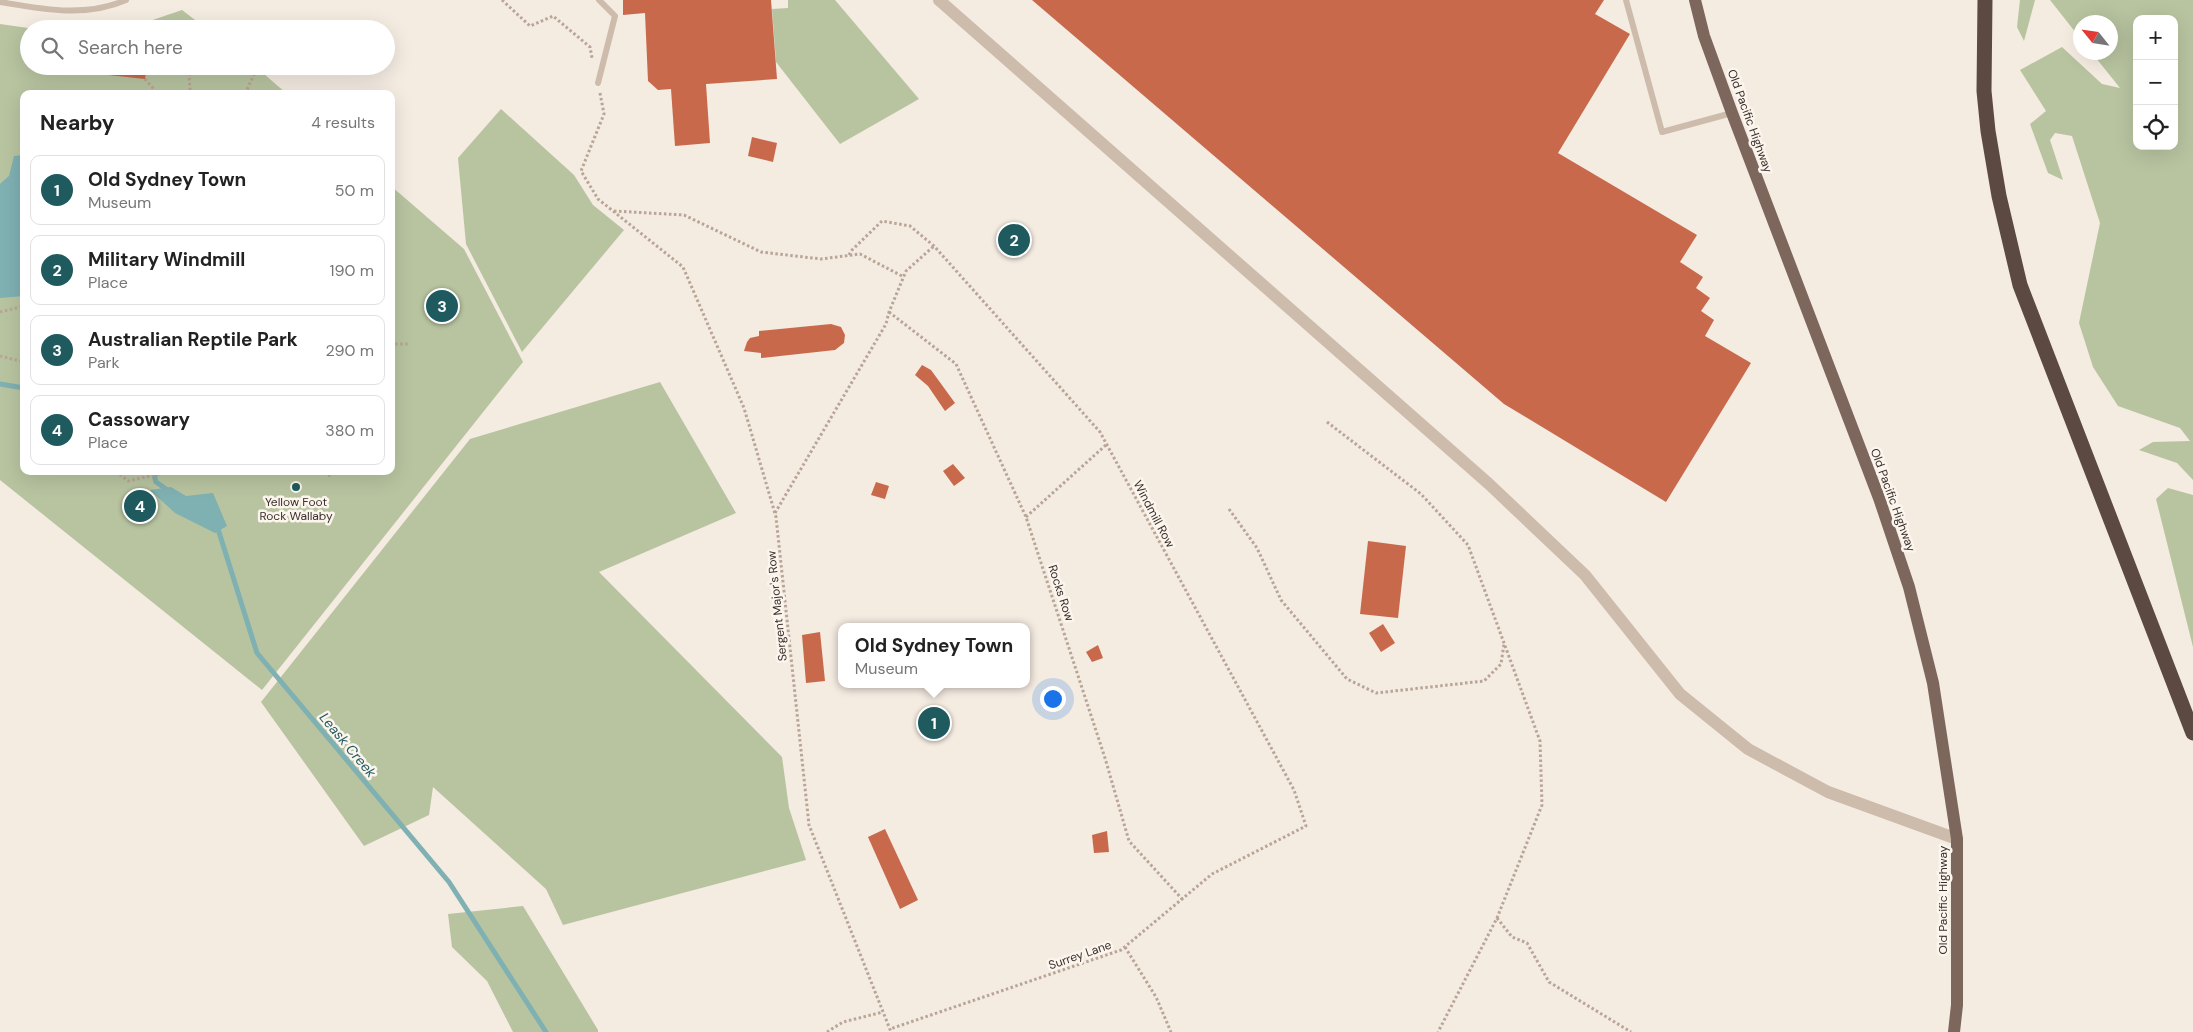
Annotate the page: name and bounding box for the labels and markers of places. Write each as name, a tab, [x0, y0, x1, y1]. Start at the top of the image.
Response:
pin: 2	[998, 221, 1030, 259]
pin: 3	[426, 287, 458, 325]
marker: Yellow Foot Rock Wallaby	[290, 481, 302, 493]
pin: 4	[124, 487, 156, 525]
place label: Yellow Foot Rock Wallaby	[259, 494, 333, 524]
pin: 1	[918, 704, 950, 742]

